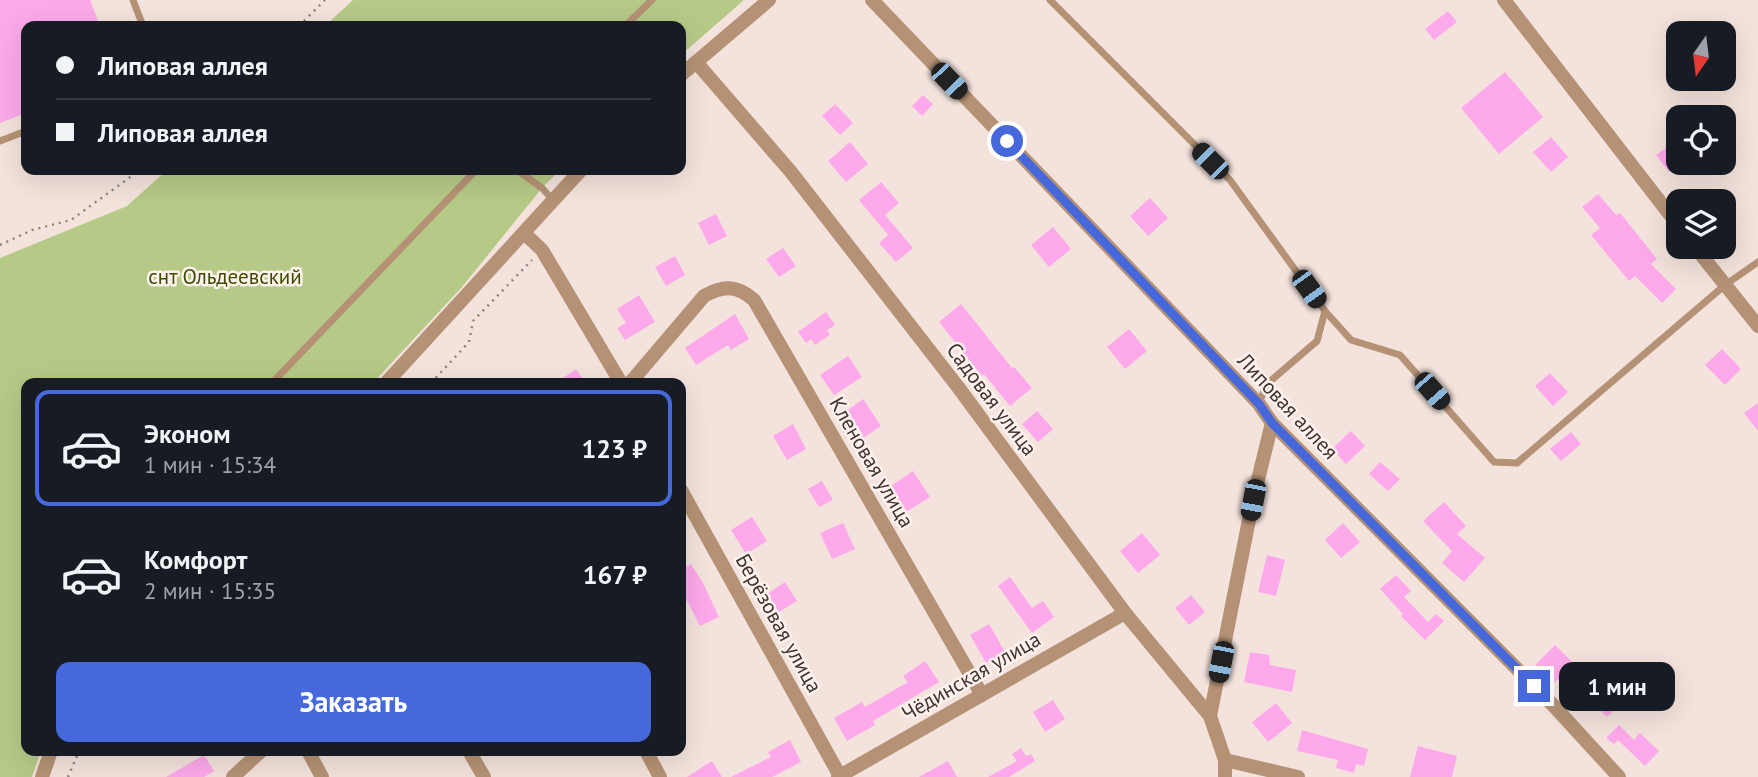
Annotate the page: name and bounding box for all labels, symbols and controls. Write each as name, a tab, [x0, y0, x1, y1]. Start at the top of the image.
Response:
north arrow	[1666, 21, 1736, 91]
map controls	[1666, 21, 1736, 259]
text: Липовая аллея	[98, 49, 268, 82]
car	[927, 59, 972, 103]
button: locate	[1666, 105, 1736, 175]
text: Липовая аллея	[98, 116, 268, 149]
route start	[991, 125, 1023, 157]
car	[1188, 139, 1233, 183]
button: layers	[1666, 189, 1736, 259]
park label: снт Ольдеевский	[148, 263, 302, 290]
car	[1289, 266, 1330, 312]
street label: Садовая улица	[941, 337, 1043, 461]
street label: Липовая аллея	[1231, 346, 1344, 465]
car	[1411, 368, 1454, 414]
street label: Кленовая улица	[824, 392, 920, 532]
icon: car	[60, 417, 123, 480]
text: Эконом	[144, 417, 231, 450]
text: 123 ₽	[581, 432, 647, 465]
text: 1 мин · 15:34	[144, 450, 276, 479]
car	[1239, 477, 1268, 523]
icon: car	[60, 543, 123, 606]
text: Комфорт	[144, 543, 247, 576]
street label: Берёзовая улица	[730, 549, 828, 697]
text: 167 ₽	[583, 558, 647, 591]
text: 2 мин · 15:35	[144, 576, 276, 605]
street label: Чёдинская улица	[897, 625, 1045, 727]
car	[1207, 639, 1236, 685]
button: Заказать	[56, 662, 651, 742]
callout: 1 мин	[1558, 662, 1674, 710]
route end	[1518, 670, 1550, 702]
text: 1 мин	[1587, 672, 1647, 701]

